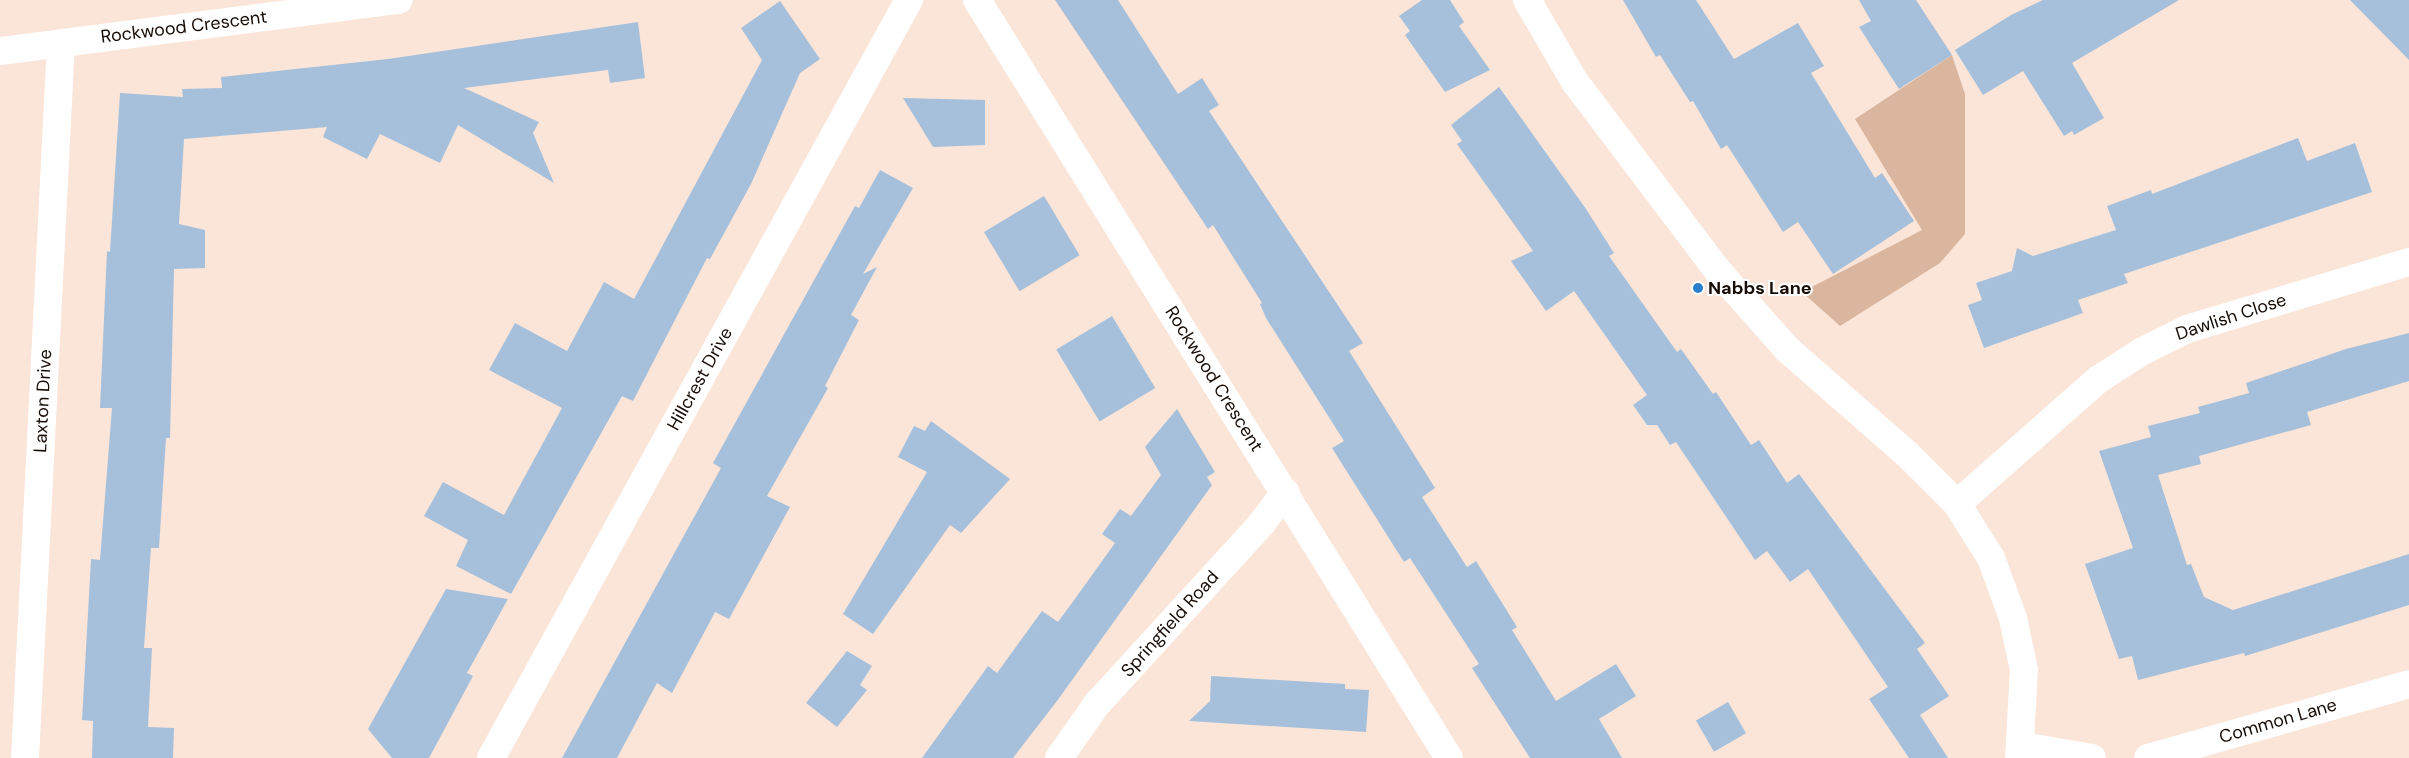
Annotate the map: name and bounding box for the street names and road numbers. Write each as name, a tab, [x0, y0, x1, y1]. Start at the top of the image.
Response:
street label: Rockwood Crescent	[100, 6, 268, 48]
street label: Dawlish Close	[2173, 289, 2289, 345]
street label: Rockwood Crescent	[1160, 302, 1268, 456]
street label: Hillcrest Drive	[663, 324, 737, 434]
street label: Laxton Drive	[30, 349, 56, 453]
street label: Springfield Road	[1117, 566, 1223, 682]
street label: Common Lane	[2217, 694, 2339, 748]

